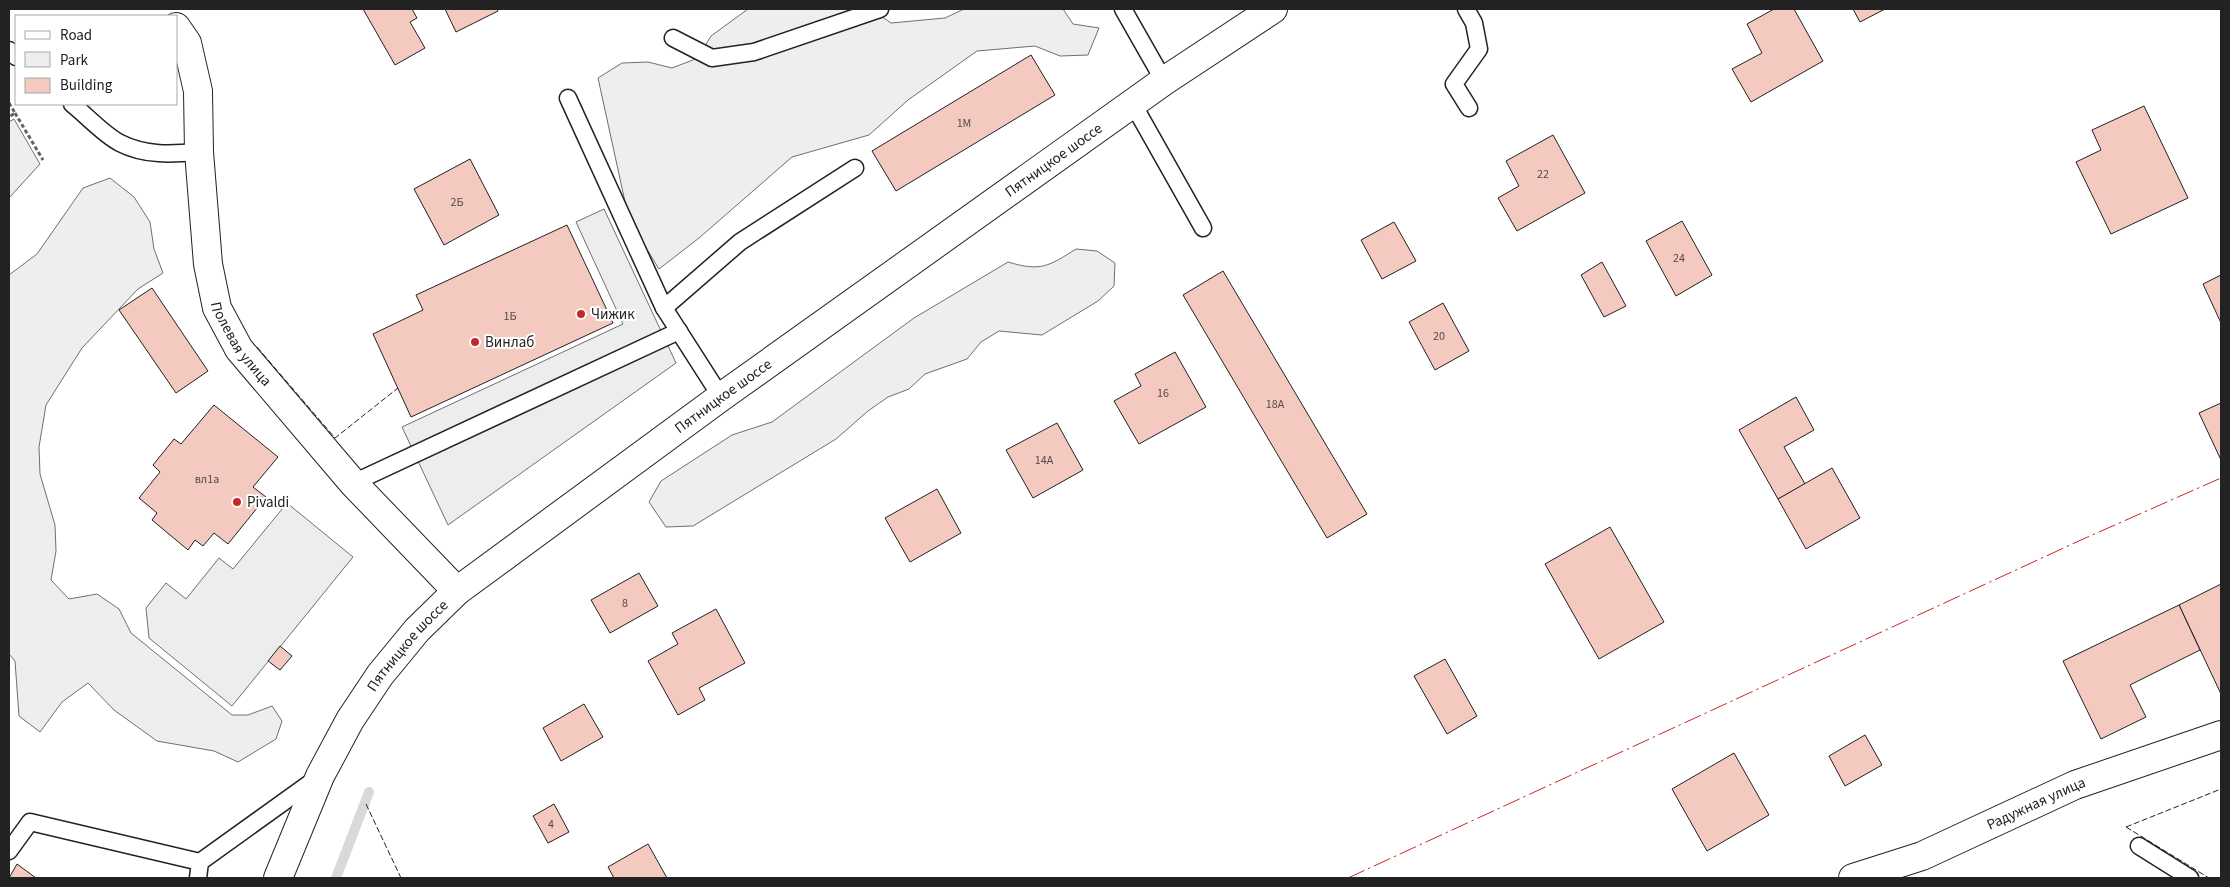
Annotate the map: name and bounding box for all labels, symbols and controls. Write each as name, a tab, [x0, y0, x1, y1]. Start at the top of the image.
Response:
legend	[15, 15, 178, 105]
text: Road	[60, 25, 92, 46]
text: Park	[60, 50, 89, 71]
text: Building	[60, 75, 113, 96]
house number: 1М	[957, 115, 971, 132]
street label: Пятницкое шоссе	[1000, 118, 1106, 202]
house number: 22	[1537, 166, 1549, 183]
house number: 2Б	[451, 194, 463, 211]
house number: 24	[1673, 250, 1685, 267]
street label: Полевая улица	[205, 300, 277, 391]
place label: Чижик	[591, 304, 635, 325]
house number: 1Б	[504, 308, 516, 325]
marker: Чижик	[575, 308, 587, 320]
house number: 20	[1433, 328, 1445, 345]
place label: Винлаб	[485, 332, 534, 353]
marker: Винлаб	[469, 336, 481, 348]
street label: Пятницкое шоссе	[670, 354, 776, 438]
house number: 16	[1157, 385, 1169, 402]
house number: 18А	[1266, 396, 1285, 413]
house number: 14А	[1035, 452, 1054, 469]
house number: вл1а	[195, 471, 219, 488]
place label: Pivaldi	[247, 492, 289, 513]
marker: Pivaldi	[231, 496, 243, 508]
street label: Пятницкое шоссе	[362, 595, 453, 695]
house number: 8	[622, 595, 628, 612]
street label: Радужная улица	[1983, 772, 2088, 835]
house number: 4	[548, 816, 554, 833]

